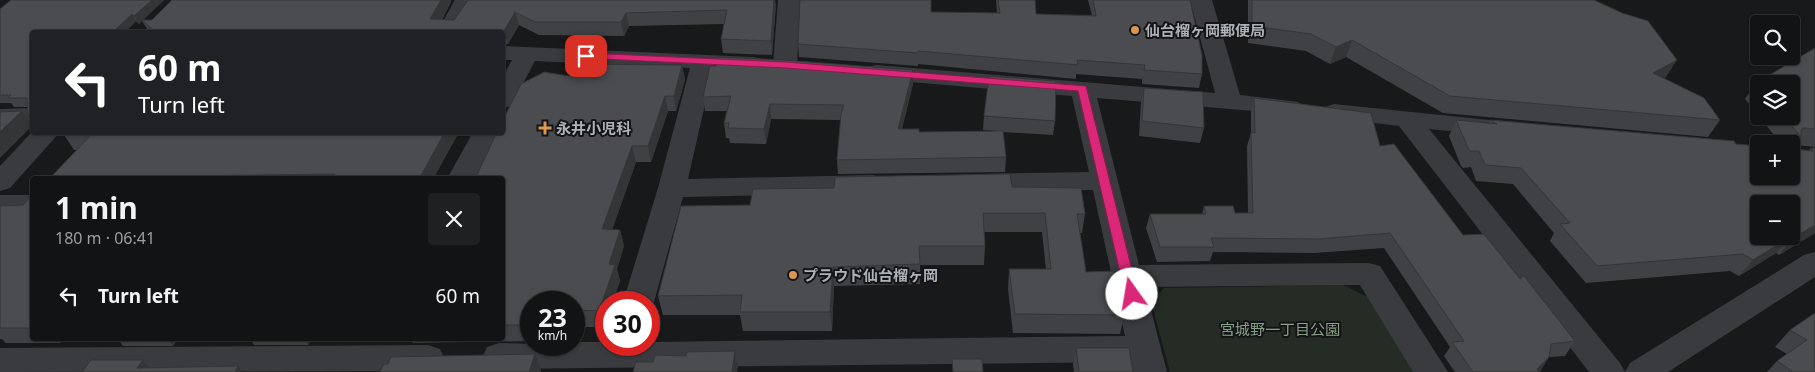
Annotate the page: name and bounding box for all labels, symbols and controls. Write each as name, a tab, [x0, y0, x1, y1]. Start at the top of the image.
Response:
map controls	[1750, 15, 1800, 245]
button: search	[1750, 15, 1800, 65]
place label: 仙台榴ヶ岡郵便局	[1145, 20, 1265, 40]
marker: 仙台榴ヶ岡郵便局	[1129, 24, 1141, 36]
pin	[565, 35, 607, 77]
icon: arrive	[572, 42, 600, 70]
text: 60 m	[138, 44, 221, 91]
icon: left	[55, 50, 120, 115]
button: layers	[1750, 75, 1800, 125]
text: Turn left	[138, 89, 225, 119]
place label: 永井小児科	[556, 118, 631, 138]
marker: 永井小児科	[538, 121, 552, 135]
button: +	[1750, 135, 1800, 185]
text: 1 min	[55, 187, 138, 228]
button: close	[428, 193, 480, 245]
button: −	[1750, 195, 1800, 245]
text: 180 m · 06:41	[55, 227, 155, 249]
place label: プラウド仙台榴ヶ岡	[803, 265, 938, 285]
position arrow	[1105, 267, 1157, 319]
marker: プラウド仙台榴ヶ岡	[787, 269, 799, 281]
icon: left	[55, 282, 83, 310]
text: Turn left	[98, 283, 179, 309]
text: 60 m	[436, 283, 480, 309]
speed limit sign: 30	[595, 291, 660, 356]
text: 23	[538, 300, 567, 334]
park label: 宮城野一丁目公園	[1220, 319, 1340, 339]
text: km/h	[538, 327, 567, 344]

